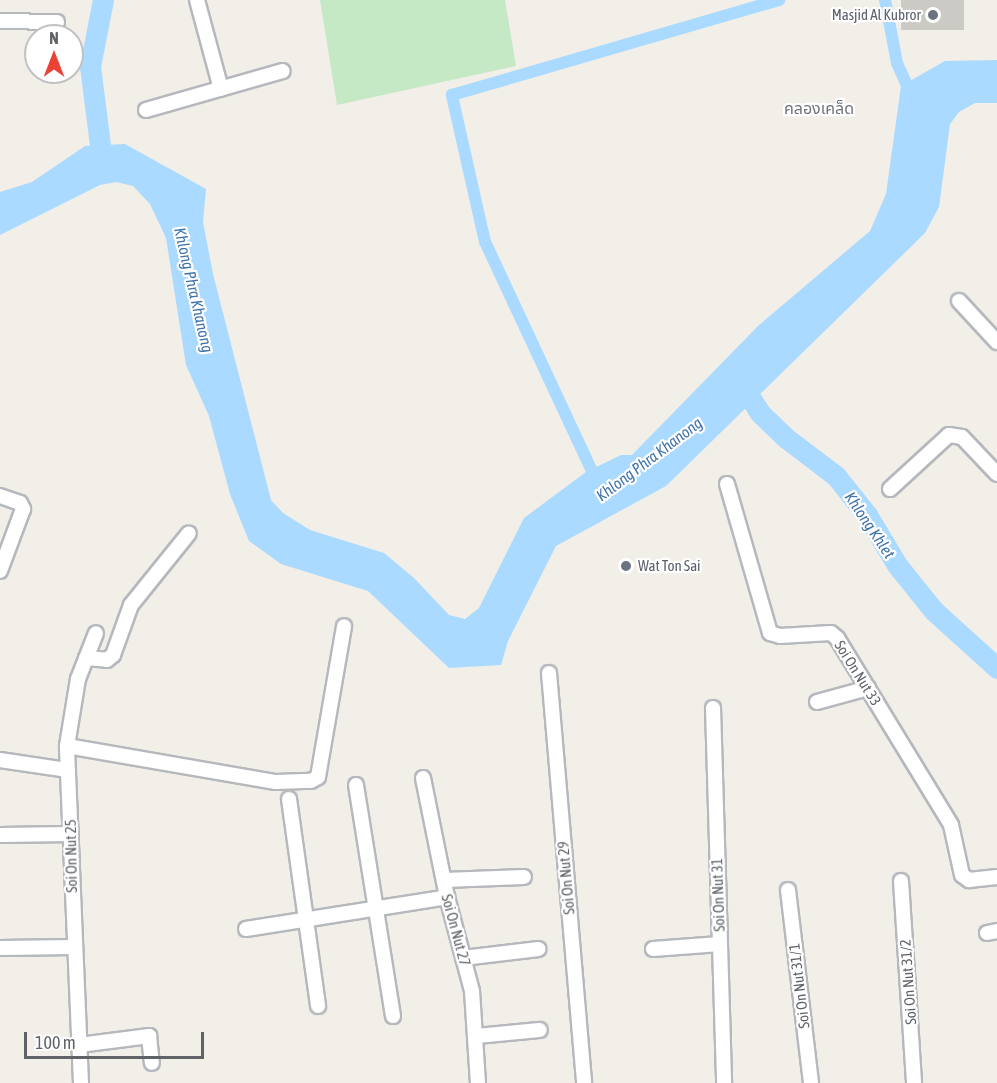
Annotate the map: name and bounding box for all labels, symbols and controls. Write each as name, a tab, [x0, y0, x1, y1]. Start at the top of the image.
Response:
place label: Masjid Al Kubror	[832, 6, 921, 24]
marker: Masjid Al Kubror	[926, 8, 940, 22]
north arrow	[24, 24, 84, 84]
text: N	[49, 29, 59, 47]
district label: คลองเคล็ด	[784, 98, 854, 118]
water label: Khlong Phra Khanong	[170, 226, 218, 354]
water label: Khlong Phra Khanong	[592, 413, 706, 505]
water label: Khlong Khlet	[841, 488, 899, 562]
place label: Wat Ton Sai	[638, 557, 701, 575]
marker: Wat Ton Sai	[619, 559, 633, 573]
street label: Soi On Nut 33	[831, 637, 885, 709]
street label: Soi On Nut 25	[61, 819, 81, 893]
street label: Soi On Nut 29	[554, 841, 578, 915]
street label: Soi On Nut 31	[708, 858, 728, 932]
street label: Soi On Nut 27	[438, 892, 474, 968]
street label: Soi On Nut 31/2	[896, 939, 920, 1025]
street label: Soi On Nut 31/1	[785, 942, 813, 1030]
scale bar	[27, 1020, 207, 1058]
text: 100 m	[35, 1032, 76, 1053]

